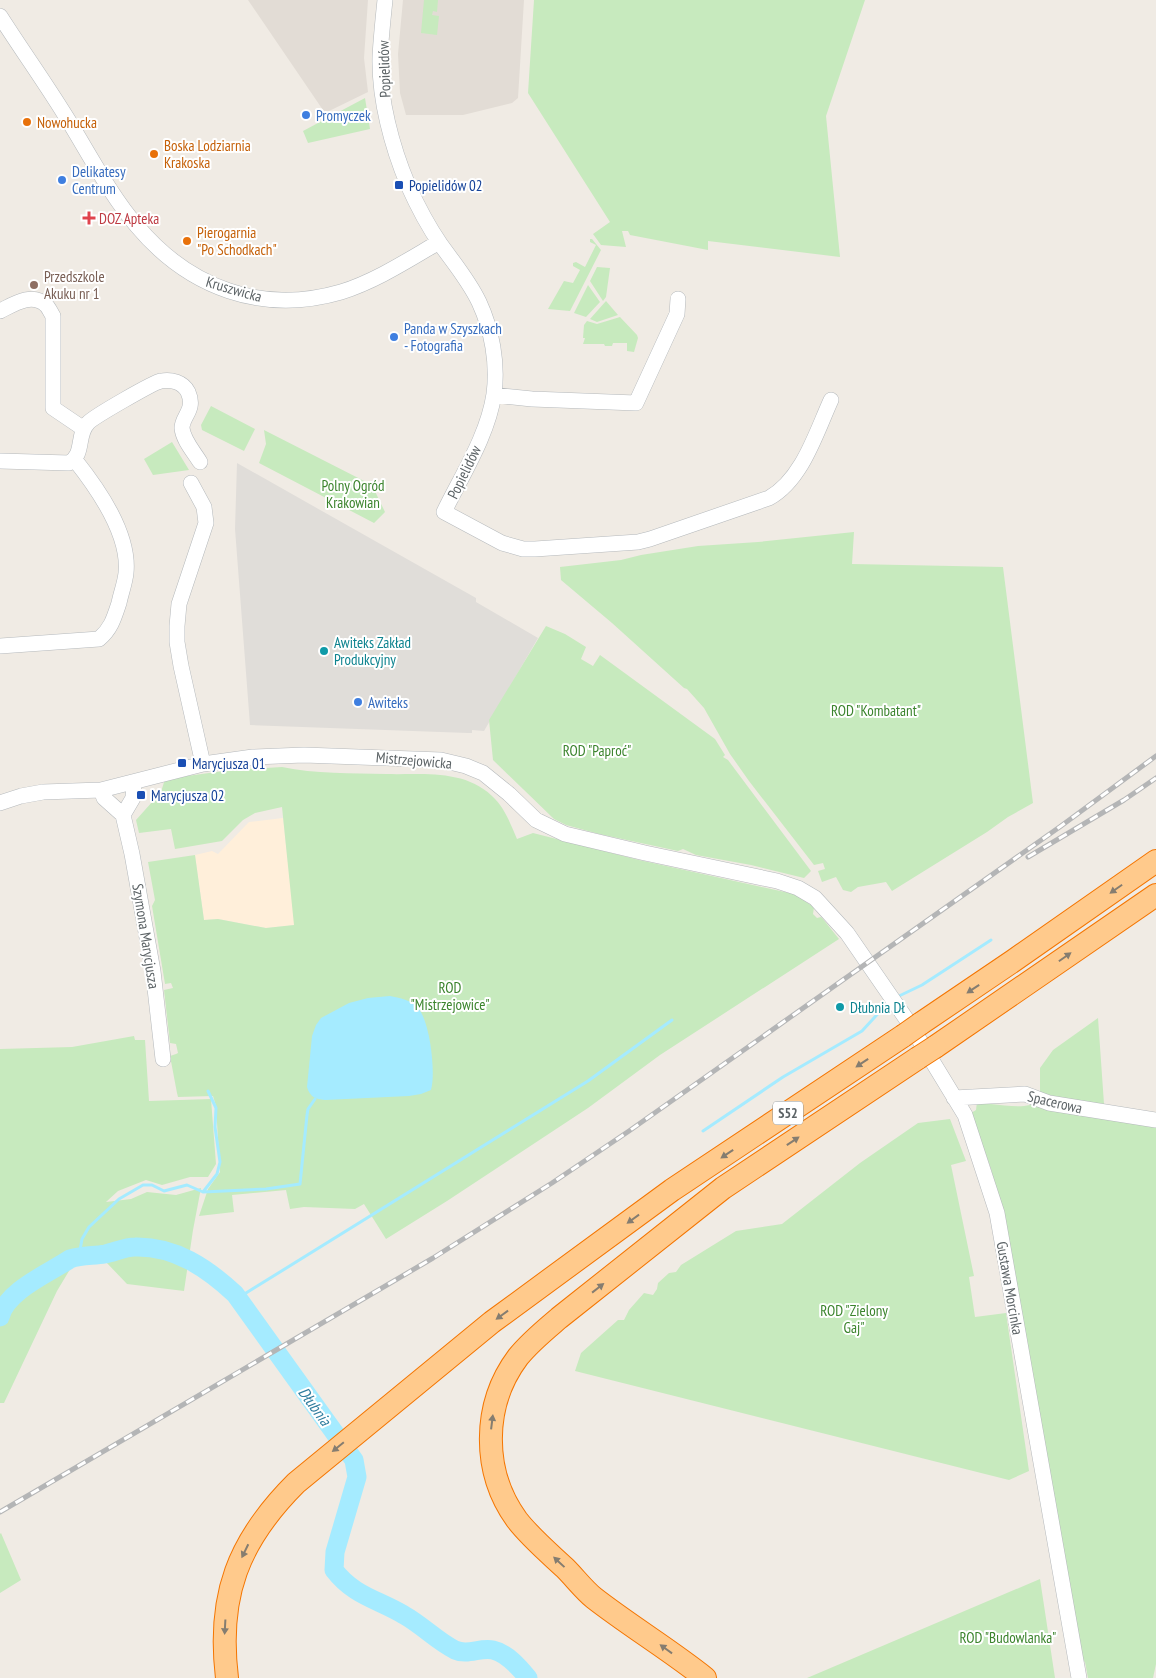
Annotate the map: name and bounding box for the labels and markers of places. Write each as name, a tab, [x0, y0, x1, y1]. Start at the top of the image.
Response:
place label: Promyczek	[316, 106, 371, 125]
marker: Promyczek	[300, 109, 312, 121]
place label: Nowohucka	[37, 113, 97, 132]
marker: Nowohucka	[21, 116, 33, 128]
place label: Boska Lodziarnia Krakoska	[164, 136, 251, 172]
marker: Boska Lodziarnia Krakoska	[148, 148, 160, 160]
place label: Delikatesy Centrum	[72, 162, 126, 198]
marker: Delikatesy Centrum	[56, 174, 68, 186]
place label: Popielidów 02	[409, 176, 483, 195]
marker: Popielidów 02	[393, 179, 405, 191]
place label: DOZ Apteka	[99, 209, 159, 228]
marker: DOZ Apteka	[83, 212, 95, 224]
place label: Pierogarnia "Po Schodkach"	[197, 223, 277, 259]
marker: Pierogarnia "Po Schodkach"	[181, 235, 193, 247]
place label: Przedszkole Akuku nr 1	[44, 267, 105, 303]
marker: Przedszkole Akuku nr 1	[28, 279, 40, 291]
place label: Panda w Szyszkach - Fotografia	[404, 319, 502, 355]
marker: Panda w Szyszkach - Fotografia	[388, 331, 400, 343]
place label: Awiteks Zakład Produkcyjny	[334, 633, 411, 669]
marker: Awiteks Zakład Produkcyjny	[318, 645, 330, 657]
place label: Awiteks	[368, 693, 408, 712]
marker: Awiteks	[352, 696, 364, 708]
place label: Marycjusza 01	[192, 754, 266, 773]
marker: Marycjusza 01	[176, 757, 188, 769]
place label: Marycjusza 02	[151, 786, 225, 805]
marker: Marycjusza 02	[135, 789, 147, 801]
place label: Dłubnia Dł	[850, 998, 905, 1017]
marker: Dłubnia Dł	[834, 1001, 846, 1013]

